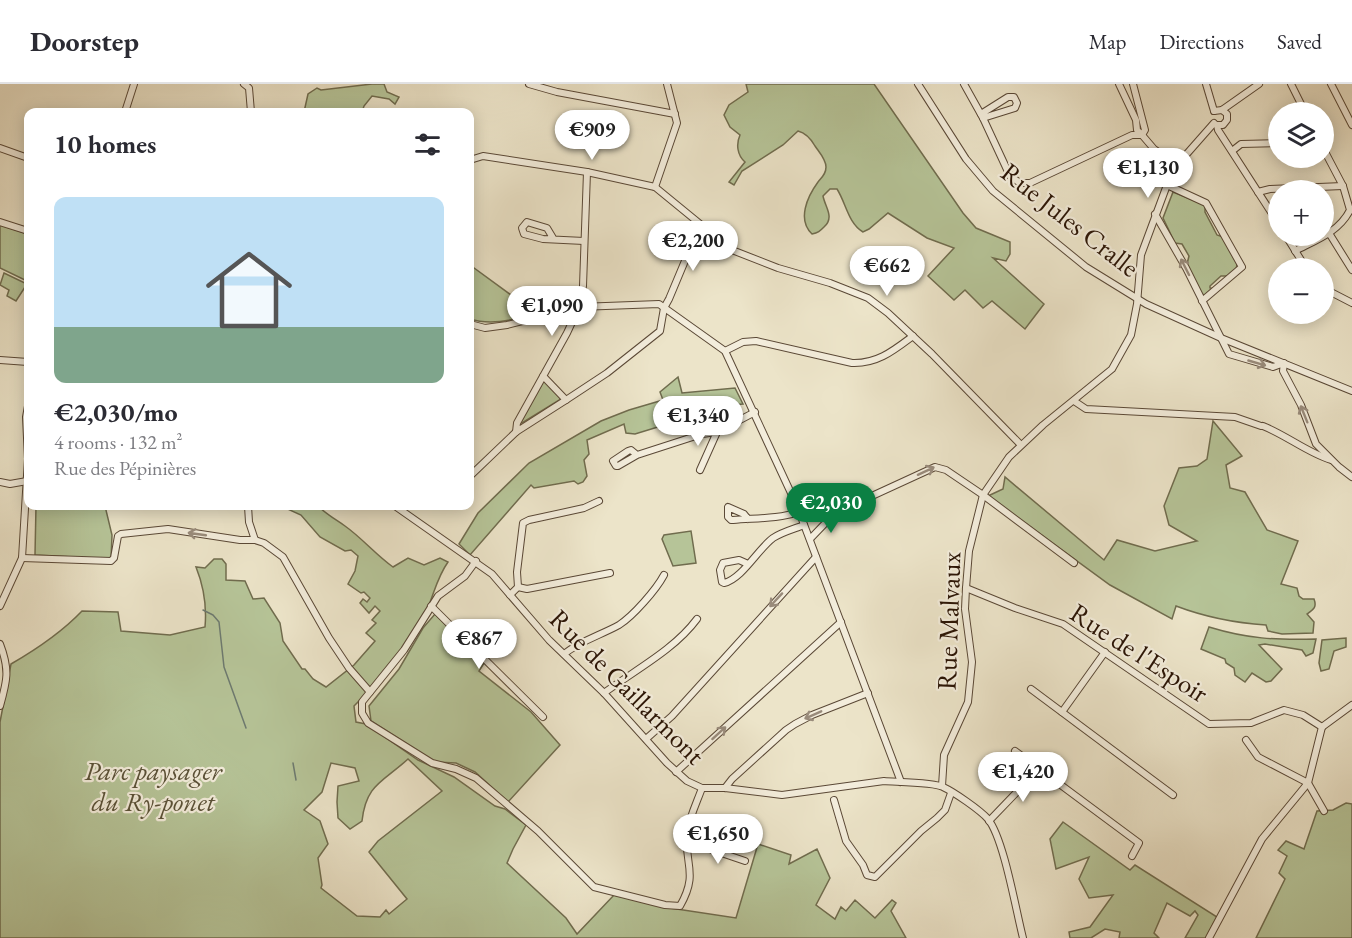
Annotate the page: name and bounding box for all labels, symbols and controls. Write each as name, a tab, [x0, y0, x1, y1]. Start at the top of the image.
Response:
text: Doorstep	[30, 23, 139, 59]
text: Map	[1089, 28, 1126, 55]
text: Directions	[1159, 28, 1244, 55]
text: Saved	[1277, 28, 1322, 55]
map controls	[1268, 102, 1334, 324]
button: layers	[1268, 102, 1334, 168]
pin: €909	[556, 110, 628, 161]
text: €909	[569, 116, 615, 142]
text: 10 homes	[54, 127, 156, 161]
icon: filters	[411, 128, 444, 161]
pin: €1,130	[1099, 148, 1197, 199]
text: €1,130	[1117, 154, 1179, 180]
street label: Rue Jules Cralle	[994, 155, 1147, 285]
button: +	[1268, 180, 1334, 246]
pin: €2,200	[644, 221, 742, 272]
text: €2,200	[662, 227, 724, 253]
icon: home	[195, 236, 303, 344]
pin: €662	[851, 246, 923, 297]
text: €662	[864, 252, 910, 278]
button: −	[1268, 258, 1334, 324]
one-way arrow	[1179, 259, 1191, 276]
pin: €1,090	[503, 286, 601, 337]
text: €1,090	[521, 292, 583, 318]
one-way arrow	[1247, 358, 1266, 369]
text: €2,030/mo	[54, 395, 178, 429]
pin: €1,340	[649, 396, 747, 447]
text: €1,340	[667, 402, 729, 428]
one-way arrow	[1298, 405, 1309, 423]
text: 4 rooms · 132 m²	[54, 429, 182, 455]
text: Rue des Pépinières	[54, 455, 196, 481]
one-way arrow	[916, 465, 934, 476]
pin: €2,030	[782, 483, 880, 534]
text: €2,030	[800, 489, 862, 515]
one-way arrow	[188, 528, 207, 539]
street label: Rue Malvaux	[929, 551, 968, 691]
one-way arrow	[769, 593, 784, 608]
street label: Rue de l'Espoir	[1064, 595, 1215, 710]
street label: Rue de Gaillarmont	[542, 601, 713, 772]
pin: €867	[443, 619, 515, 670]
text: €867	[456, 625, 502, 651]
one-way arrow	[805, 709, 823, 721]
one-way arrow	[711, 726, 726, 740]
pin: €1,420	[974, 752, 1072, 803]
park label: Parc paysager du Ry-ponet	[84, 753, 224, 819]
text: €1,420	[992, 758, 1054, 784]
pin: €1,650	[669, 814, 767, 865]
text: €1,650	[687, 820, 749, 846]

